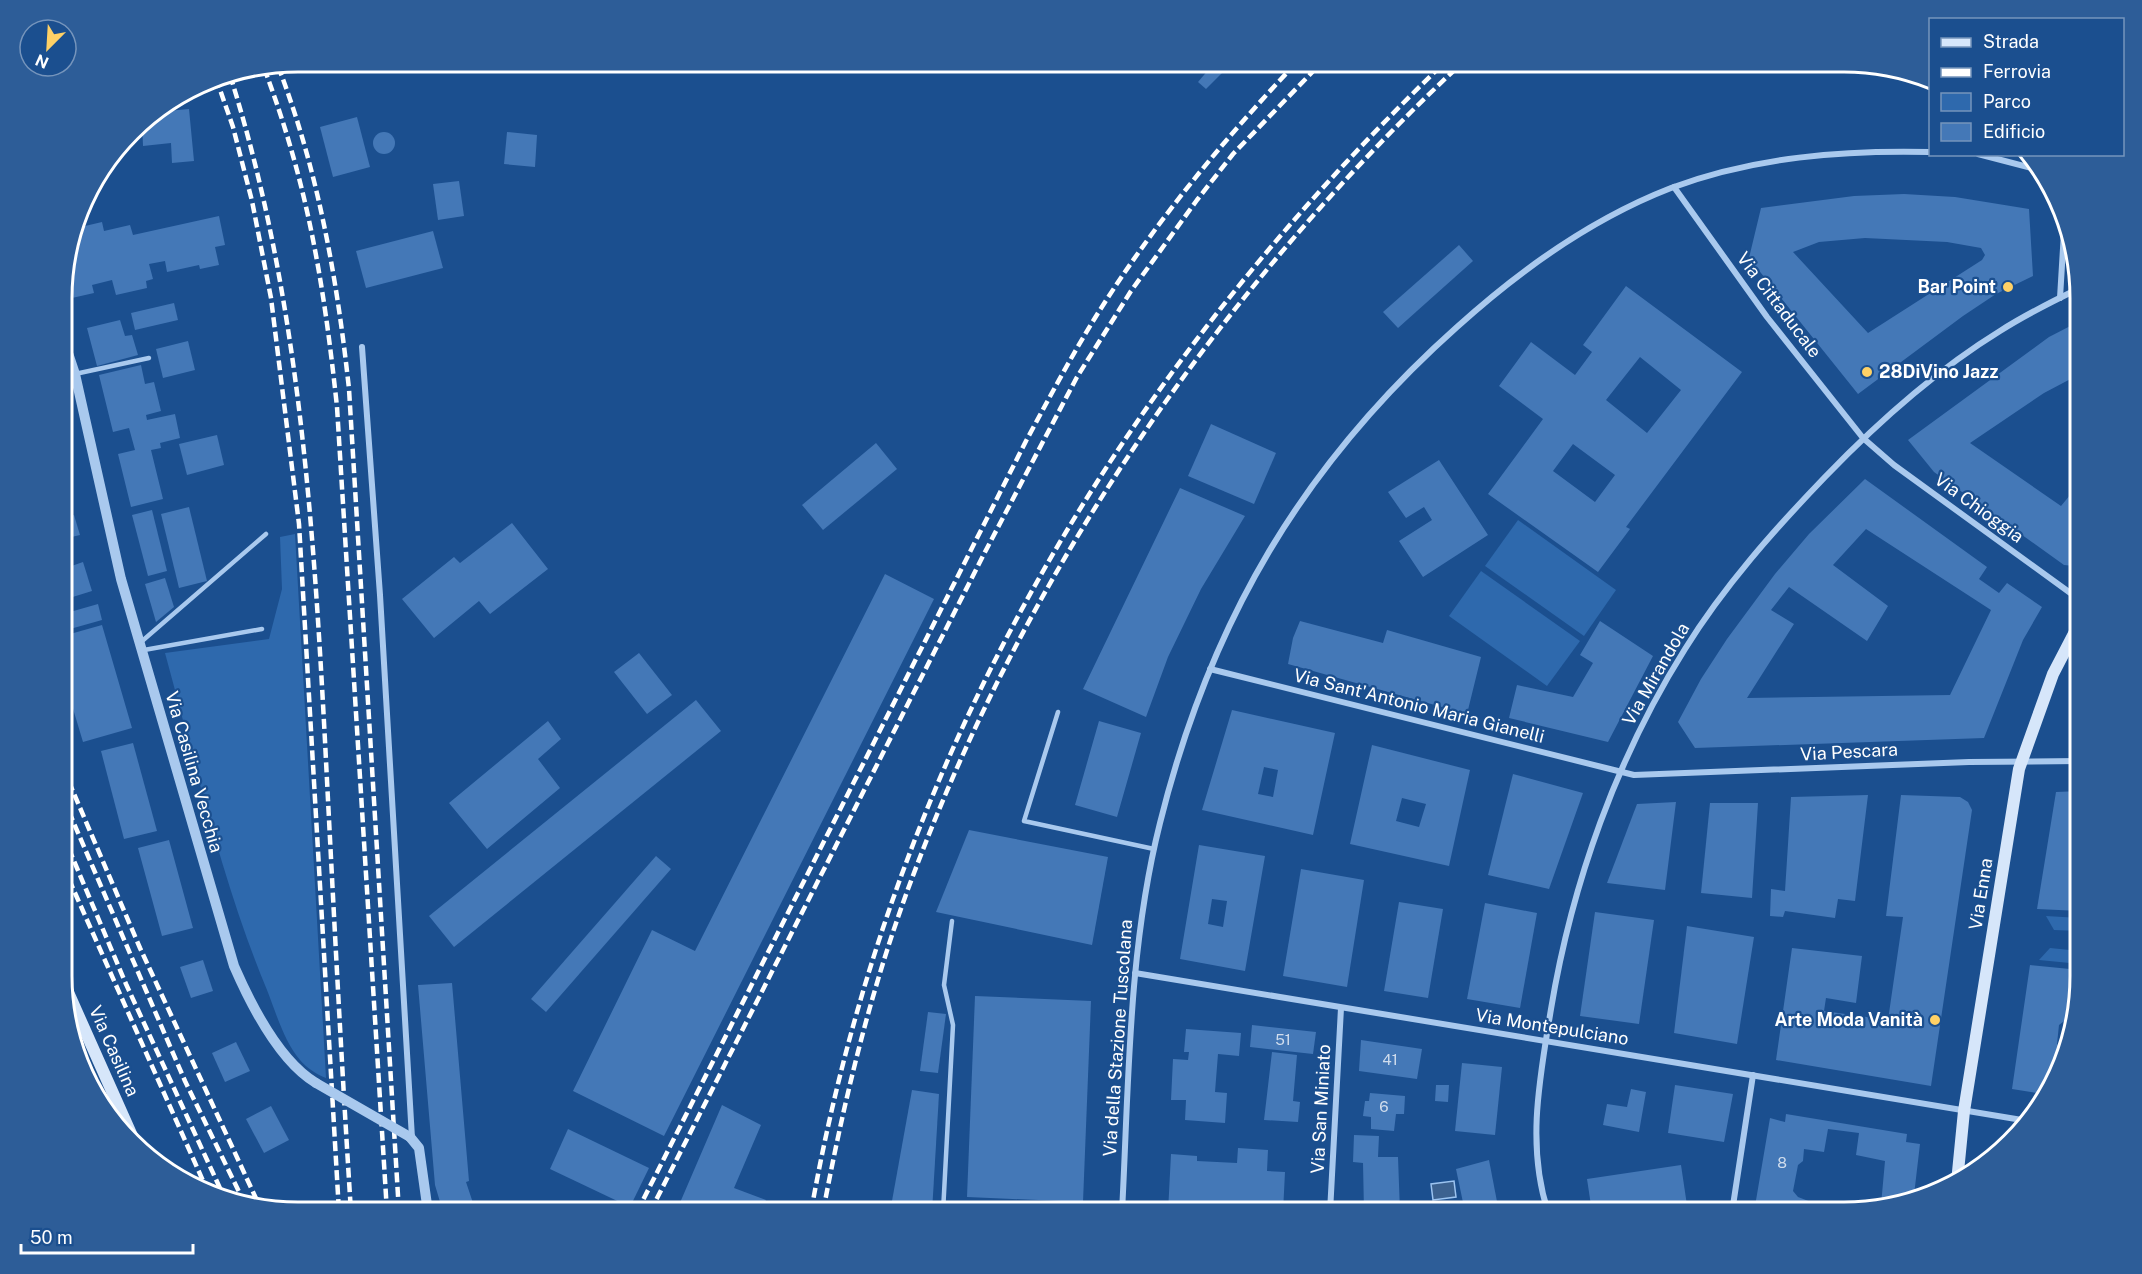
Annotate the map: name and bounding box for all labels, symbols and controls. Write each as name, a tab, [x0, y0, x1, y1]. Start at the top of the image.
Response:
north arrow	[18, 18, 78, 78]
legend	[1929, 18, 2124, 156]
text: Strada	[1983, 31, 2039, 52]
text: N	[33, 50, 52, 72]
text: Ferrovia	[1983, 61, 2051, 82]
text: Parco	[1983, 91, 2031, 112]
text: Edificio	[1983, 121, 2045, 142]
street label: Via Cittaducale	[1733, 248, 1826, 362]
place label: Bar Point	[1918, 276, 1996, 297]
marker: Bar Point	[2001, 280, 2015, 294]
place label: 28DiVino Jazz	[1879, 361, 1998, 382]
marker: 28DiVino Jazz	[1860, 365, 1874, 379]
street label: Via Chioggia	[1931, 468, 2028, 547]
street label: Via Mirandola	[1618, 619, 1693, 729]
street label: Via Sant'Antonio Maria Gianelli	[1292, 664, 1547, 747]
street label: Via Casilina Vecchia	[161, 689, 228, 855]
street label: Via Pescara	[1800, 738, 1898, 765]
street label: Via Enna	[1964, 856, 1997, 931]
street label: Via della Stazione Tuscolana	[1099, 919, 1136, 1157]
street label: Via Casilina	[85, 1002, 144, 1099]
street label: Via Montepulciano	[1474, 1004, 1630, 1049]
place label: Arte Moda Vanità	[1774, 1009, 1923, 1030]
marker: Arte Moda Vanità	[1928, 1013, 1942, 1027]
house number: 51	[1275, 1031, 1291, 1048]
street label: Via San Miniato	[1307, 1044, 1334, 1174]
house number: 41	[1382, 1051, 1398, 1068]
house number: 6	[1379, 1098, 1389, 1115]
house number: 8	[1777, 1154, 1787, 1171]
scale bar	[21, 1217, 194, 1255]
text: 50 m	[30, 1227, 73, 1248]

